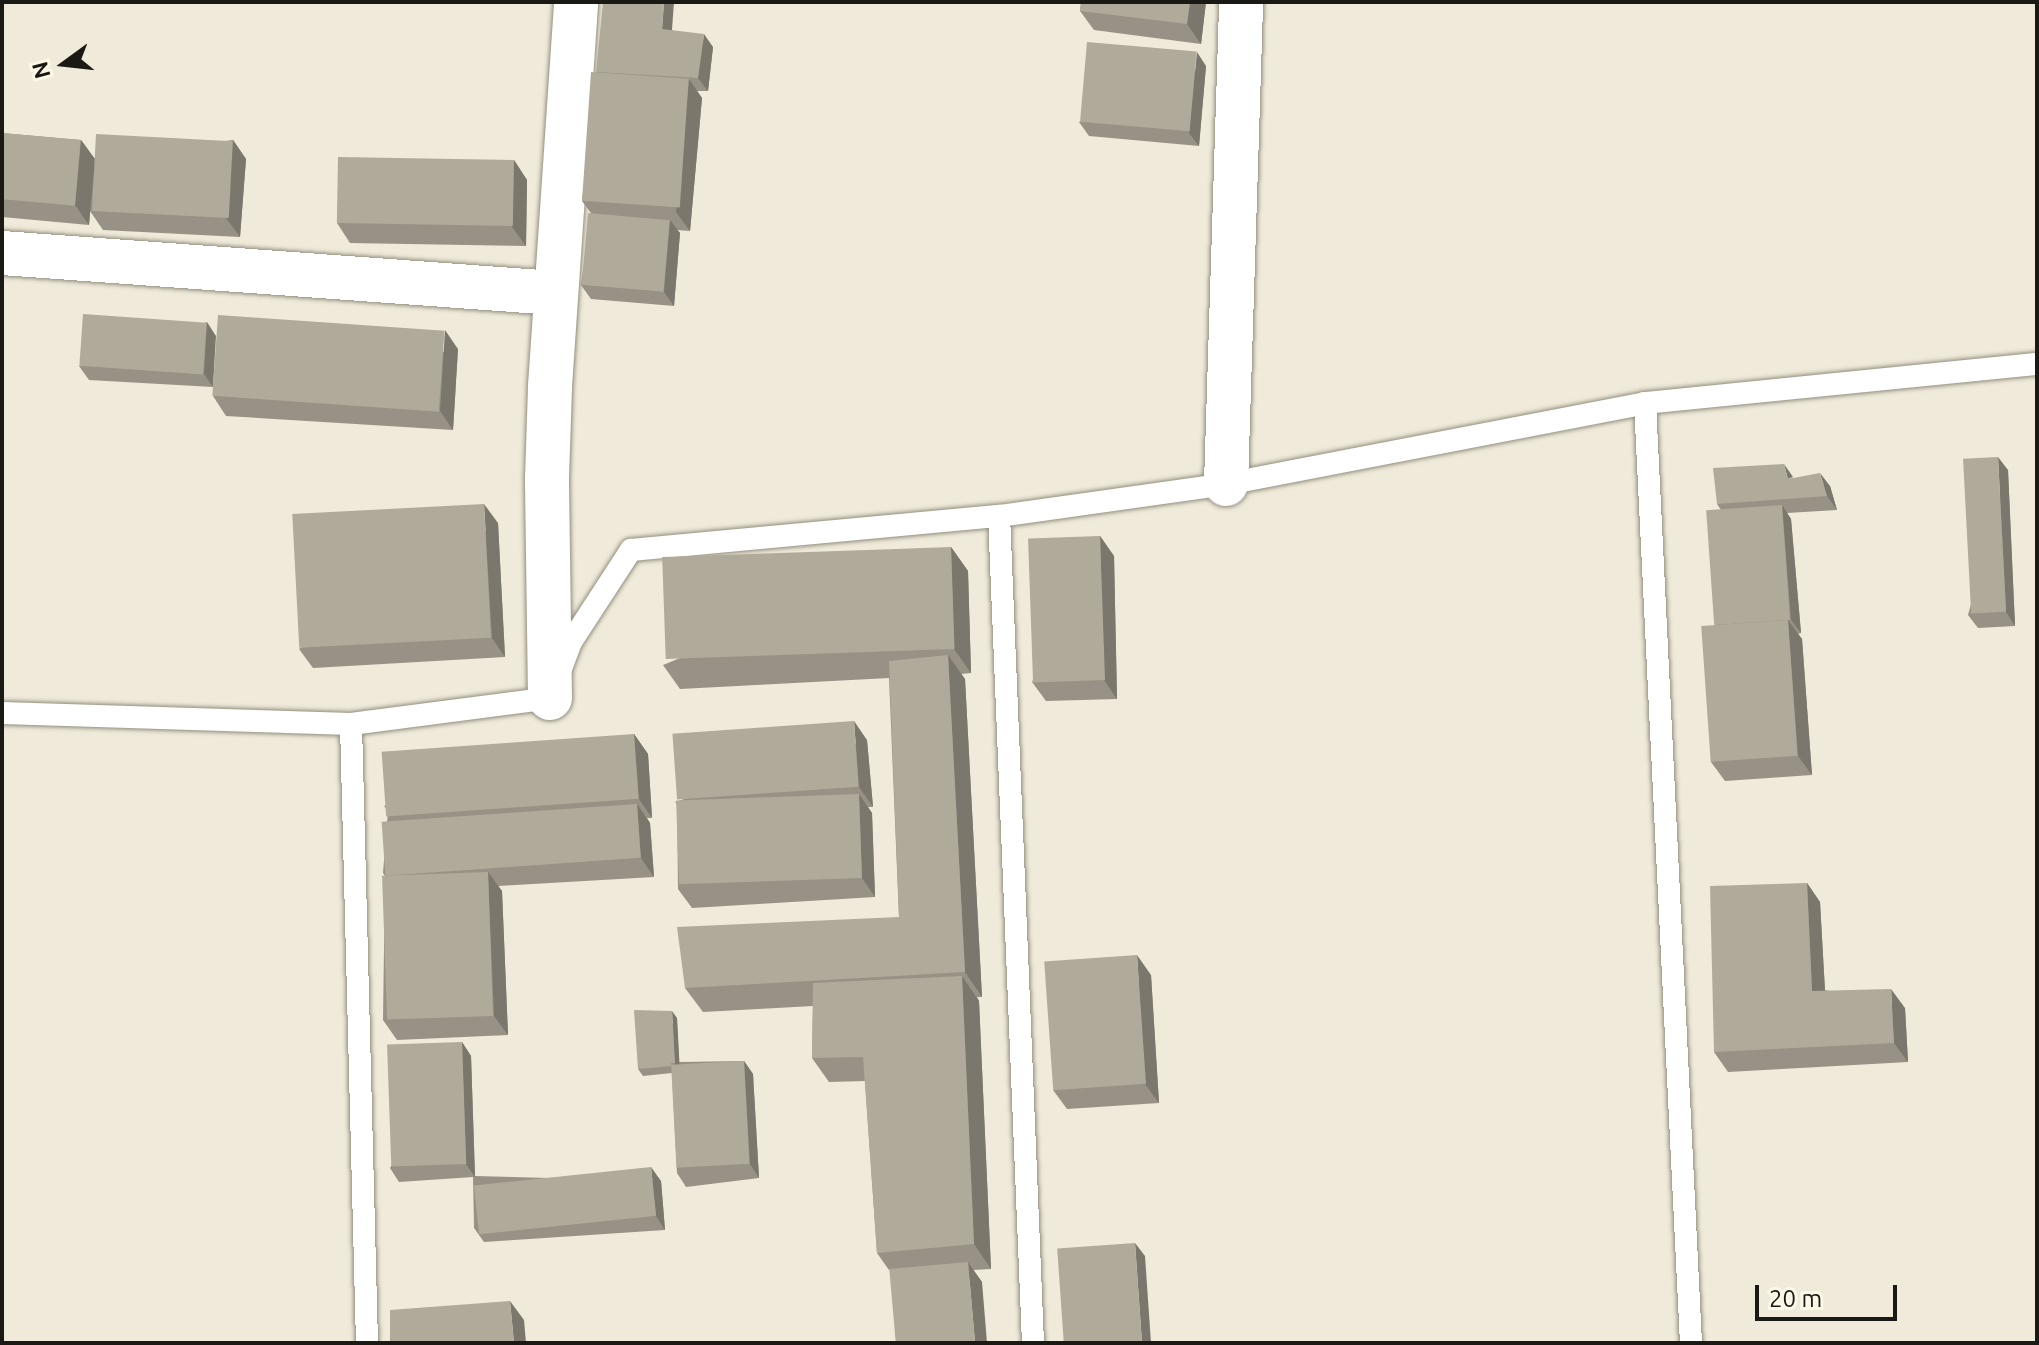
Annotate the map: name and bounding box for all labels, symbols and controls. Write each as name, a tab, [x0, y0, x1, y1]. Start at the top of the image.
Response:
north arrow	[24, 24, 104, 104]
text: N	[26, 59, 55, 82]
scale bar	[1759, 1269, 1901, 1319]
text: 20 m	[1769, 1285, 1822, 1312]

